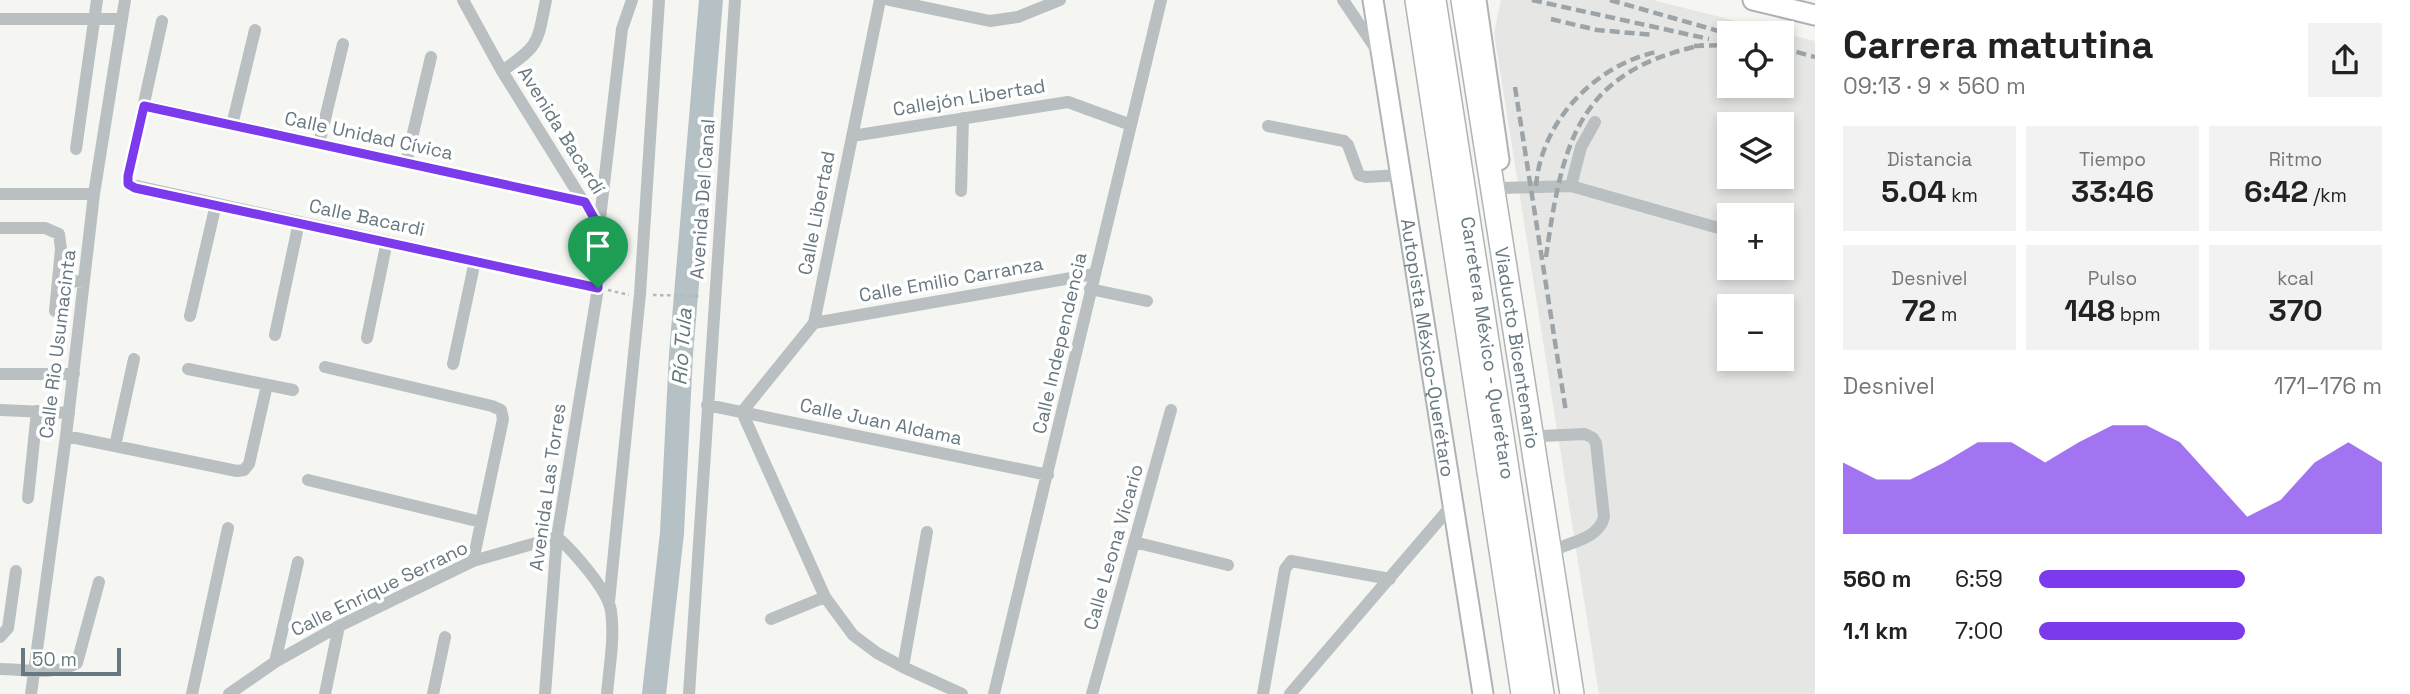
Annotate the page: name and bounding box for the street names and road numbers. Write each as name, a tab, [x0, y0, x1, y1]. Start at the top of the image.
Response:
street label: Avenida Bacardí	[512, 62, 611, 199]
street label: Callejón Libertad	[891, 73, 1047, 122]
street label: Calle Unidad Cívica	[282, 105, 455, 166]
street label: Avenida Del Canal	[684, 118, 721, 280]
street label: Calle Libertad	[792, 149, 841, 277]
street label: Calle Bacardi	[307, 193, 427, 242]
street label: Carretera México - Querétaro	[1455, 215, 1520, 481]
street label: Autopista México-Querétaro	[1395, 217, 1460, 479]
street label: Viaducto Bicentenario	[1489, 245, 1545, 451]
street label: Calle Rio Usumacinta	[34, 248, 81, 440]
street label: Calle Independencia	[1026, 250, 1093, 436]
street label: Calle Emilio Carranza	[857, 251, 1045, 308]
street label: Calle Juan Aldama	[797, 392, 964, 451]
street label: Avenida Las Torres	[523, 402, 572, 572]
street label: Calle Leona Vicario	[1078, 461, 1149, 633]
street label: Calle Enrique Serrano	[287, 535, 472, 642]

